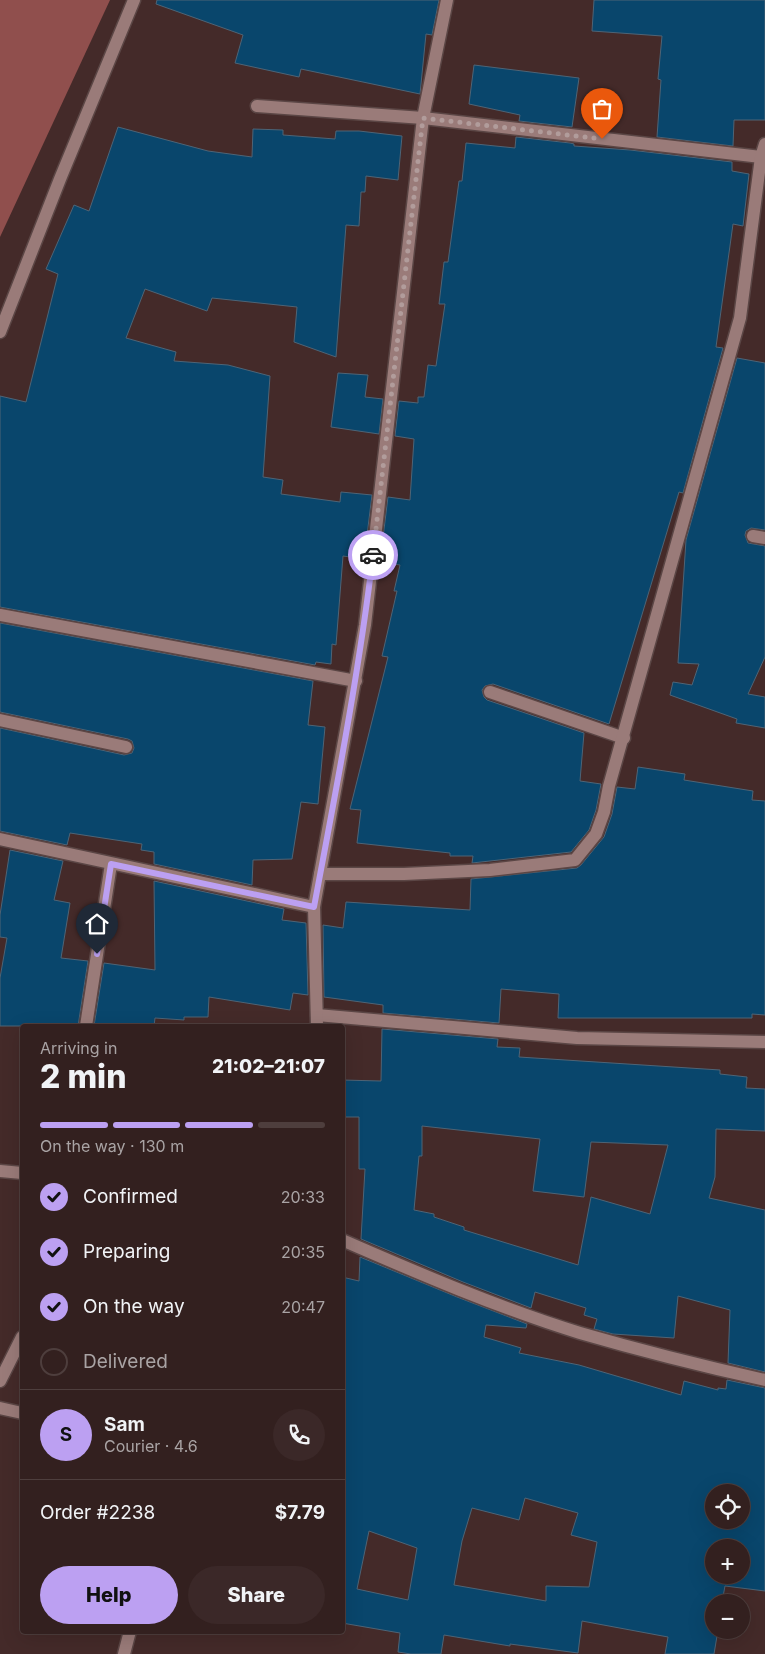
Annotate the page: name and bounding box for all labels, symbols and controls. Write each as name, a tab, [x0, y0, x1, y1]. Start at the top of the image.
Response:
pin	[581, 88, 623, 139]
icon: bag	[588, 95, 616, 123]
courier	[348, 530, 398, 580]
icon: car	[359, 541, 387, 569]
pin	[76, 903, 118, 954]
icon: home	[83, 910, 111, 938]
text: Arriving in	[40, 1038, 117, 1058]
text: 21:02–21:07	[212, 1055, 325, 1078]
text: 2 min	[40, 1057, 126, 1096]
text: On the way · 130 m	[40, 1136, 184, 1156]
icon: check	[40, 1183, 68, 1211]
text: Confirmed	[83, 1185, 178, 1208]
text: 20:33	[281, 1187, 325, 1207]
icon: check	[40, 1238, 68, 1266]
text: Preparing	[83, 1240, 170, 1263]
text: 20:35	[281, 1242, 325, 1262]
icon: check	[40, 1293, 68, 1321]
text: On the way	[83, 1295, 185, 1318]
text: 20:47	[281, 1297, 325, 1317]
text: Delivered	[83, 1350, 168, 1373]
button: phone	[273, 1409, 325, 1461]
text: Sam	[104, 1413, 145, 1436]
text: S	[60, 1423, 72, 1446]
text: Courier · 4.6	[104, 1436, 198, 1456]
map controls	[705, 1484, 750, 1639]
button: locate	[705, 1484, 750, 1529]
text: Order #2238	[40, 1501, 155, 1524]
text: $7.79	[275, 1501, 325, 1524]
button: +	[705, 1539, 750, 1584]
button: Help	[40, 1566, 178, 1624]
button: Share	[188, 1566, 325, 1624]
button: −	[705, 1594, 750, 1639]

